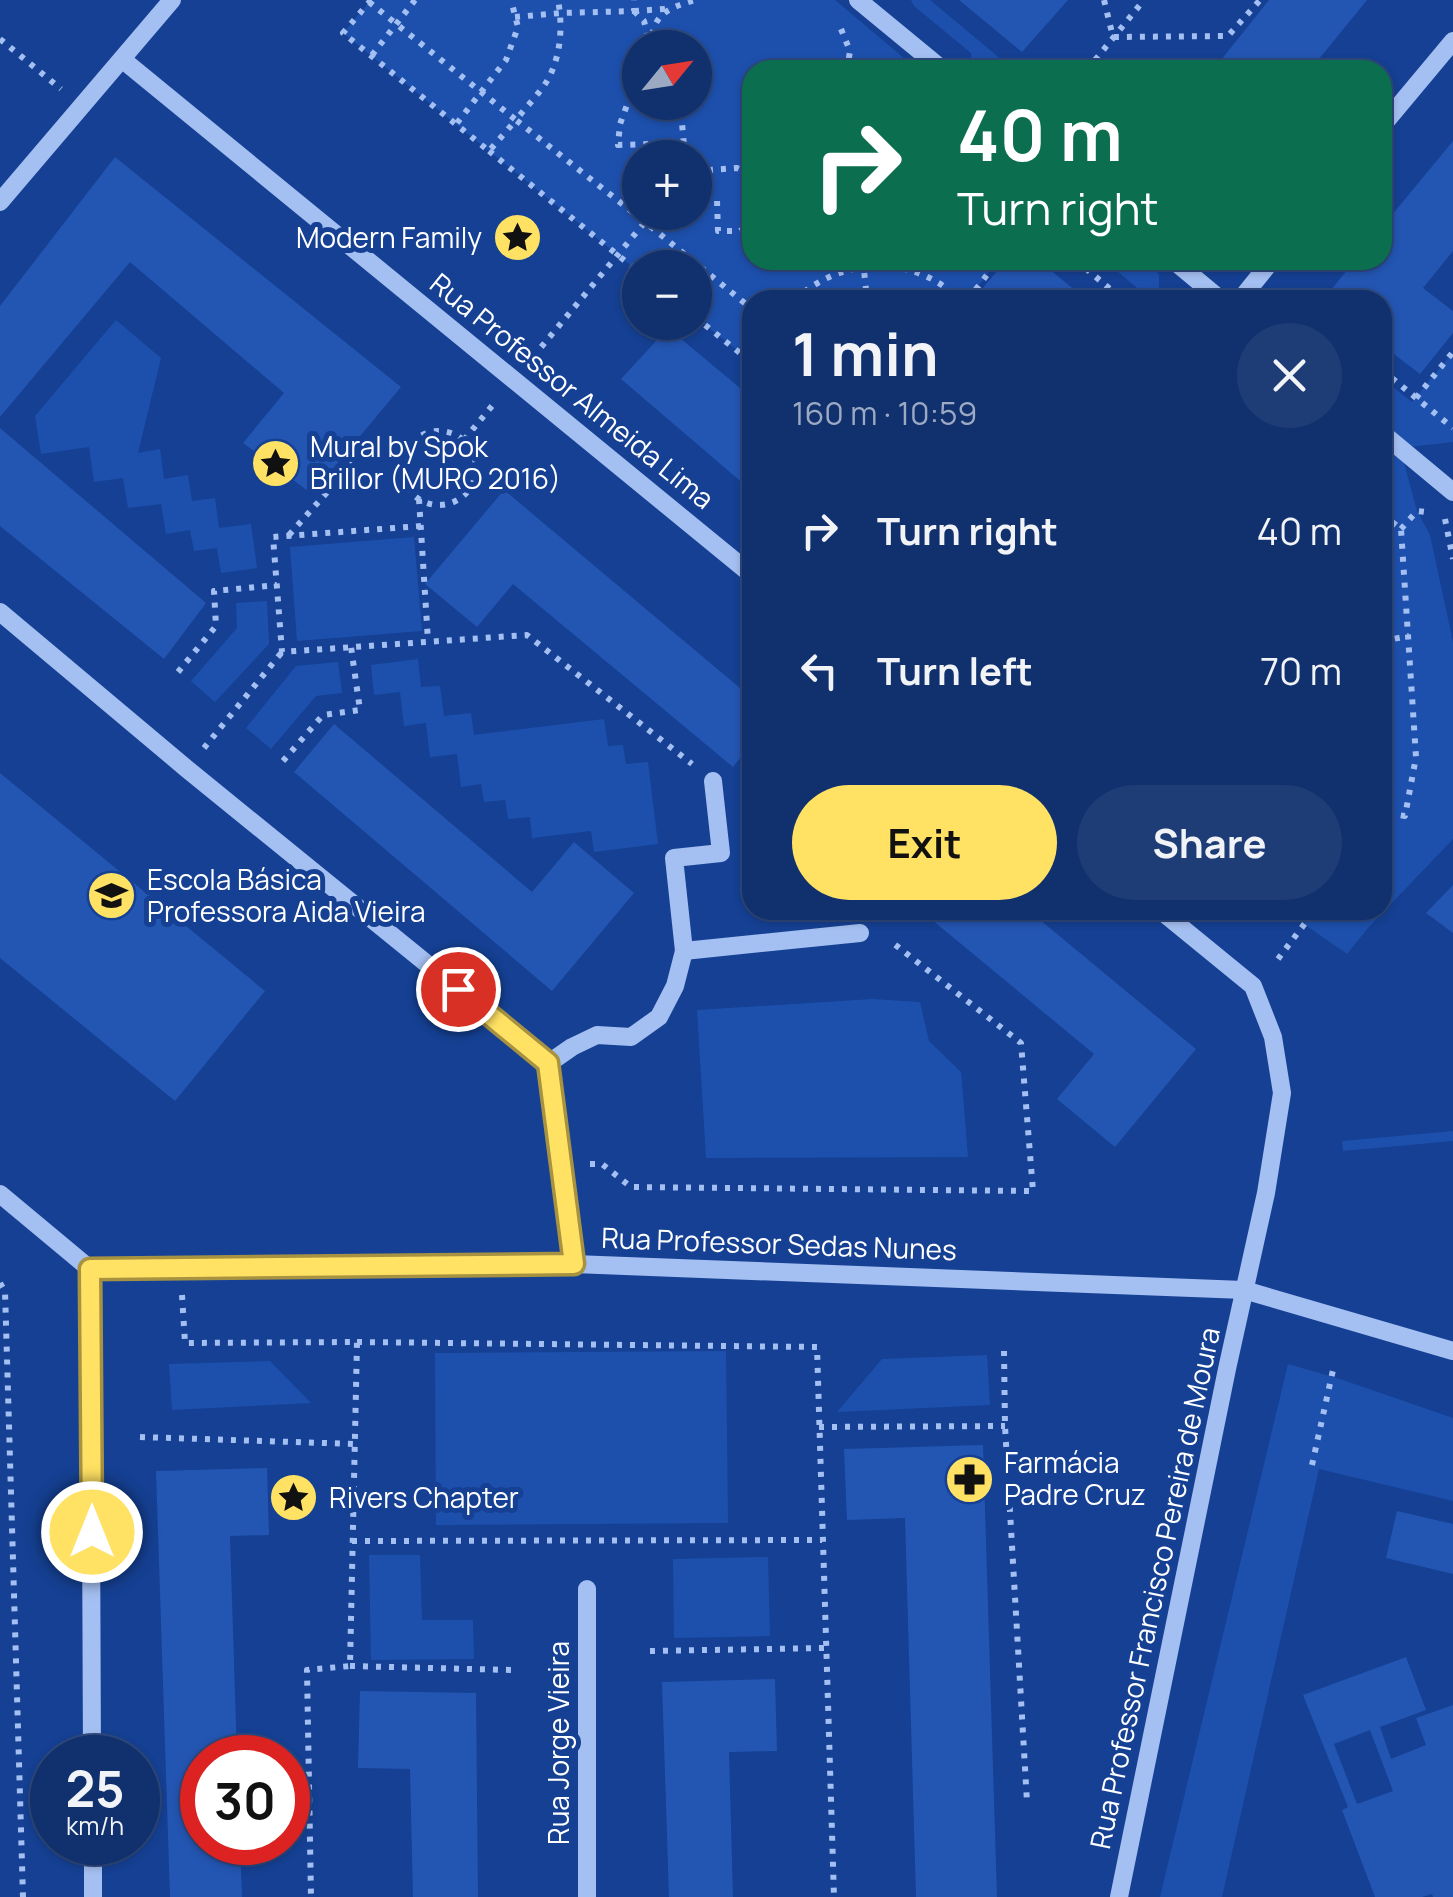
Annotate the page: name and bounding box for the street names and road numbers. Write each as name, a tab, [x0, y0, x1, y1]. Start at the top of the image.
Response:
street label: Rua Professor Almeida Lima	[423, 264, 722, 517]
street label: Rua Professor Sedas Nunes	[601, 1218, 957, 1268]
street label: Rua Professor Francisco Pereira de Moura	[1080, 1323, 1228, 1852]
street label: Rua Jorge Vieira	[539, 1641, 577, 1845]

